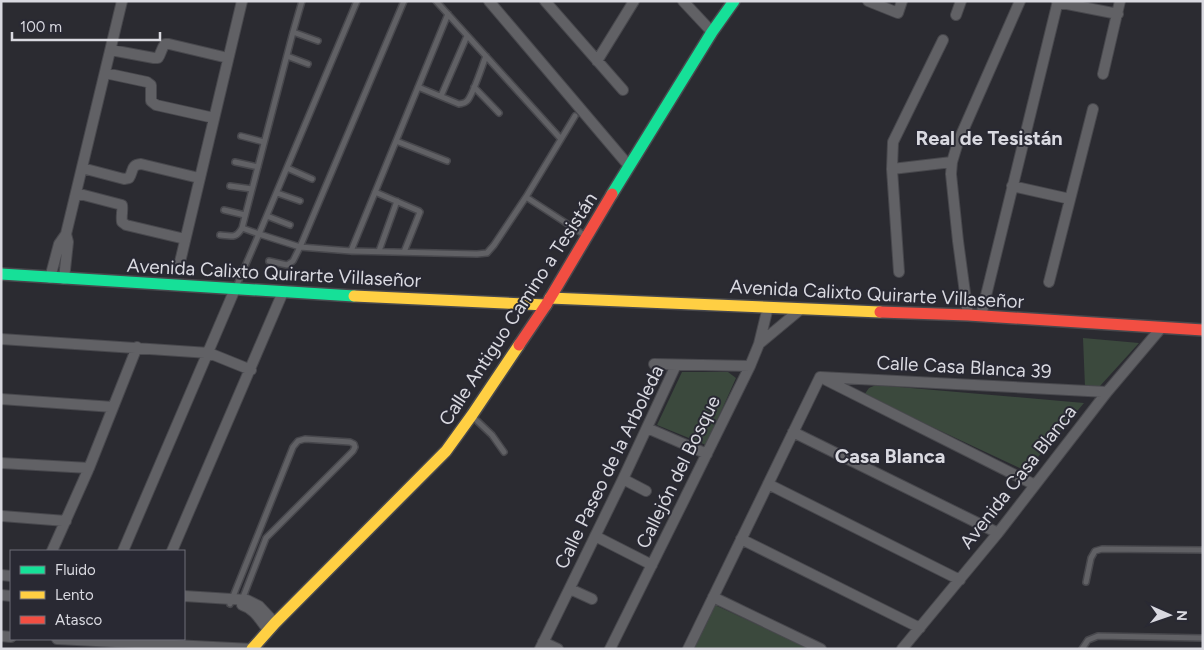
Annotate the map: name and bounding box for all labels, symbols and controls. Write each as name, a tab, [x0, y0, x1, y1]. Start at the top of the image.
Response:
scale bar	[12, 10, 160, 42]
text: 100 m	[20, 18, 62, 36]
district label: Real de Tesistán	[915, 126, 1063, 150]
street label: Calle Antiguo Camino a Tesistán	[434, 188, 602, 430]
street label: Avenida Calixto Quirarte Villaseñor	[126, 254, 422, 292]
street label: Avenida Calixto Quirarte Villaseñor	[729, 275, 1025, 313]
street label: Calle Casa Blanca 39	[876, 351, 1052, 383]
street label: Calle Paseo de la Arboleda	[550, 361, 668, 573]
street label: Callejón del Bosque	[631, 392, 725, 552]
street label: Avenida Casa Blanca	[955, 401, 1081, 553]
district label: Casa Blanca	[835, 444, 945, 468]
legend	[10, 550, 185, 640]
text: Fluido	[55, 561, 96, 579]
text: Lento	[55, 586, 94, 604]
north arrow	[1144, 590, 1194, 640]
text: N	[1173, 610, 1190, 621]
text: Atasco	[55, 611, 103, 629]

